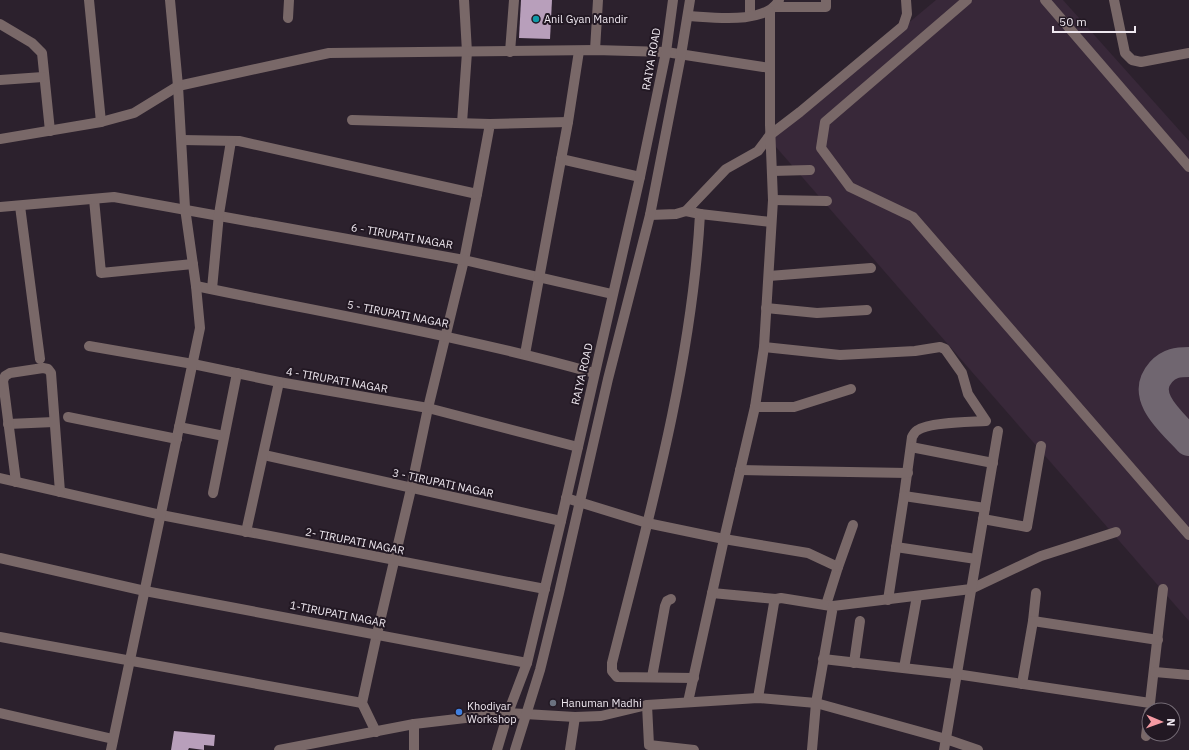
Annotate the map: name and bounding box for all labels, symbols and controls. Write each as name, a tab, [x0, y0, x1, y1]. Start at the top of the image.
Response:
scale bar	[1053, 8, 1135, 34]
place label: Anil Gyan Mandir	[544, 12, 628, 26]
marker: Anil Gyan Mandir	[531, 14, 541, 24]
text: 50 m	[1059, 14, 1087, 29]
street label: RAIYA ROAD	[639, 27, 663, 91]
street label: 6 - TIRUPATI NAGAR	[350, 220, 454, 252]
street label: 5 - TIRUPATI NAGAR	[346, 297, 450, 331]
street label: RAIYA ROAD	[568, 342, 596, 406]
street label: 4 - TIRUPATI NAGAR	[285, 364, 389, 396]
street label: 3 - TIRUPATI NAGAR	[391, 465, 495, 501]
street label: 2- TIRUPATI NAGAR	[304, 525, 406, 557]
street label: 1-TIRUPATI NAGAR	[289, 598, 387, 630]
place label: Hanuman Madhi	[561, 696, 642, 710]
marker: Hanuman Madhi	[548, 698, 558, 708]
place label: Khodiyar Workshop	[467, 699, 517, 726]
north arrow	[1141, 702, 1181, 742]
marker: Khodiyar Workshop	[454, 707, 464, 717]
text: N	[1164, 718, 1178, 727]

